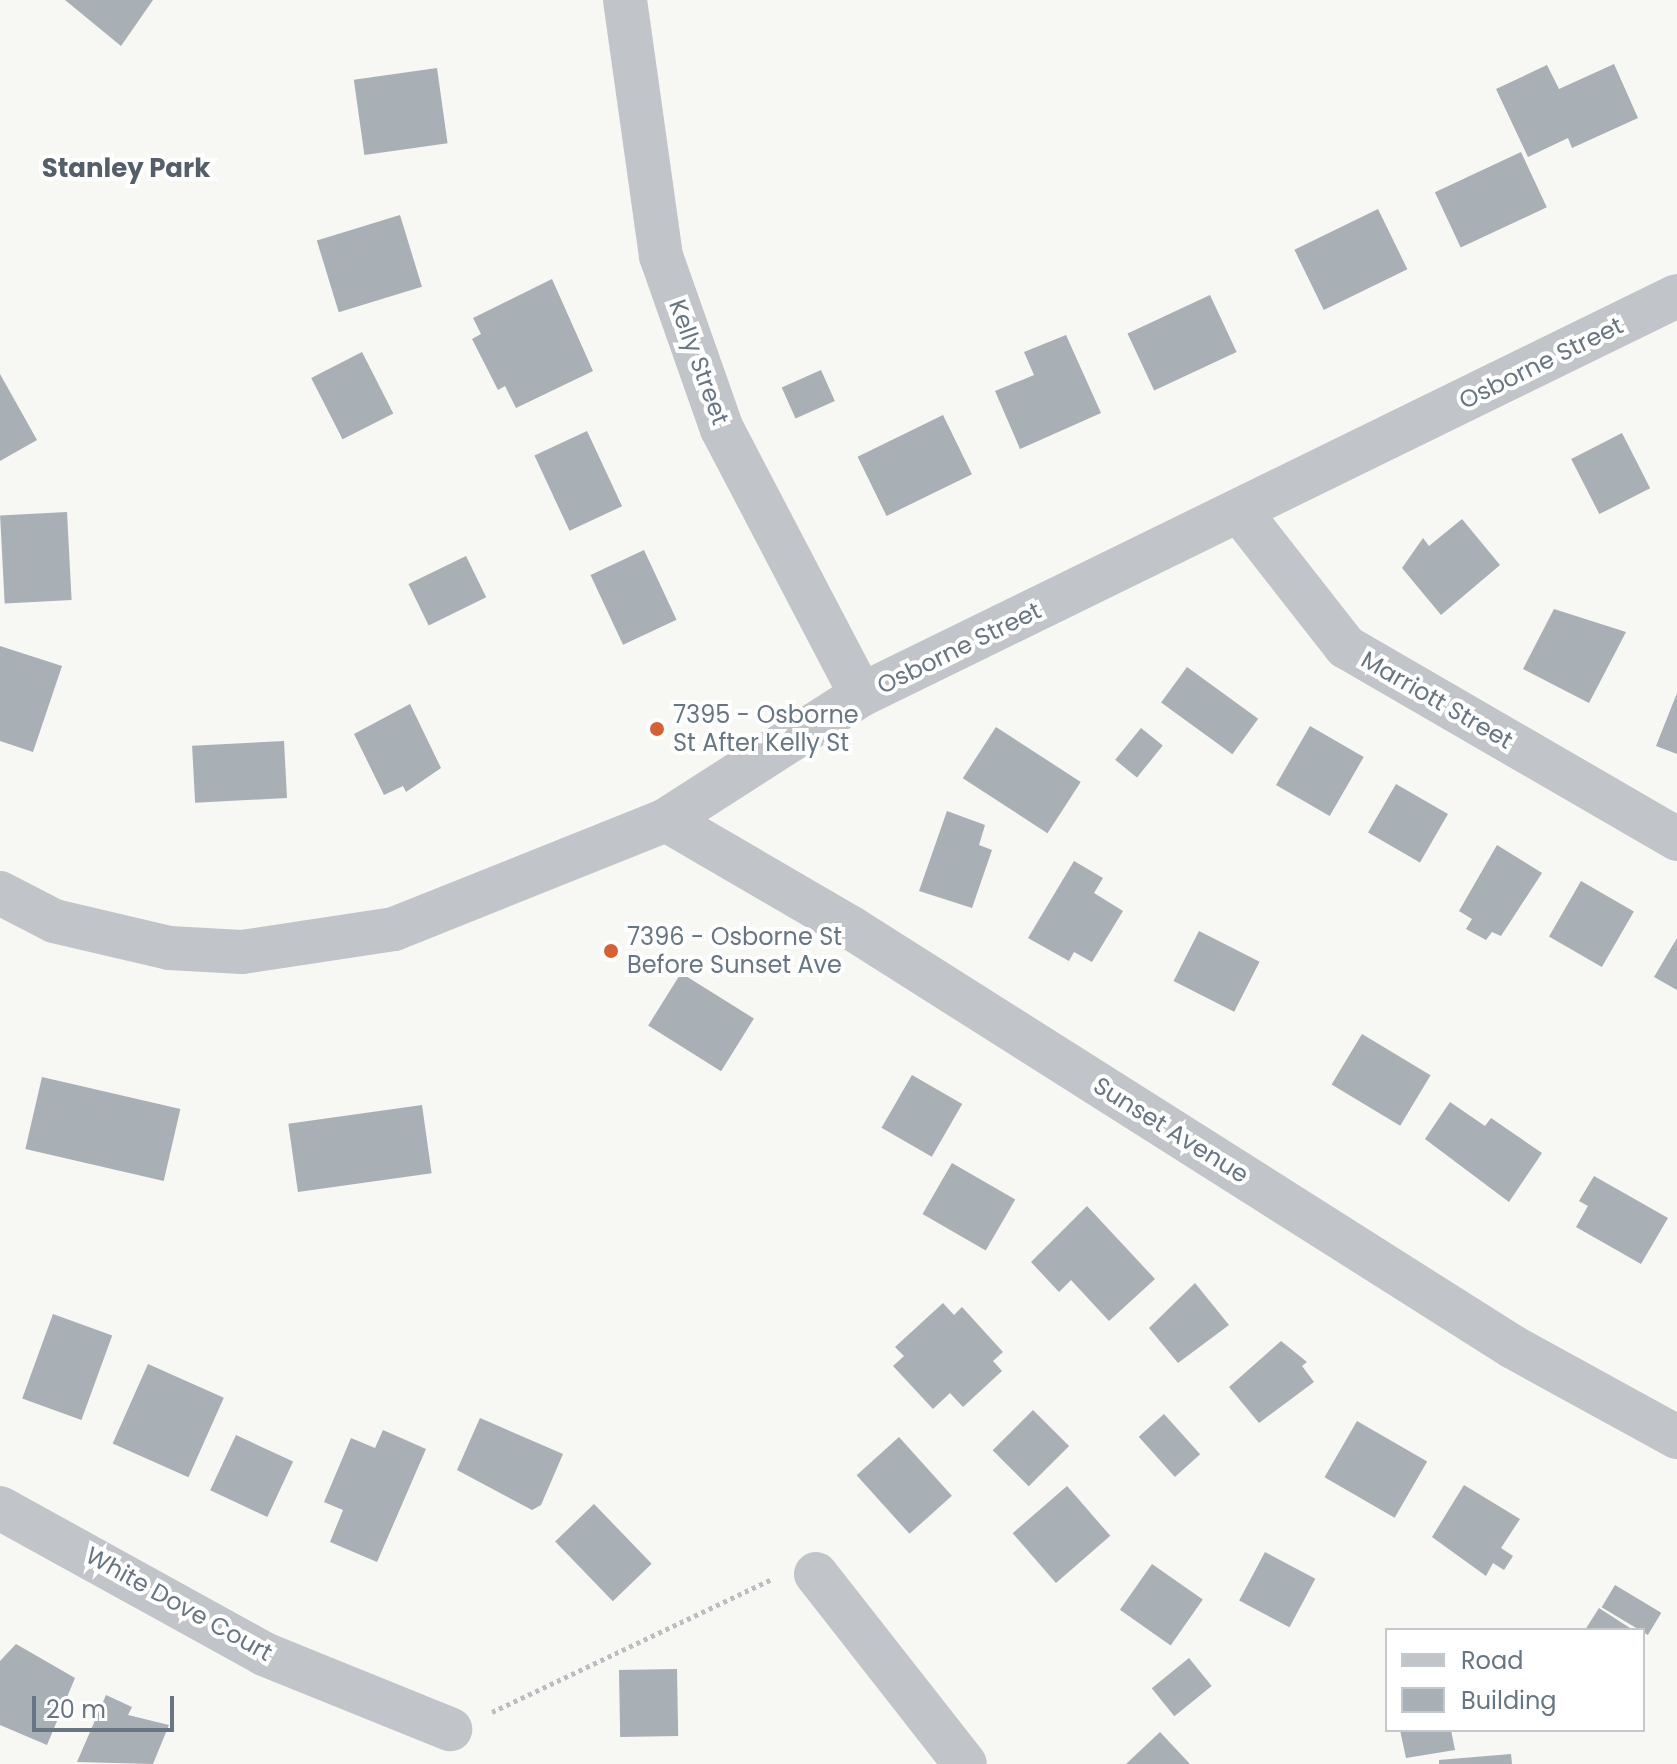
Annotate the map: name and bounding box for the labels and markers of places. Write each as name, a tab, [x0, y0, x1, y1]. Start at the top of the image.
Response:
place label: 7395 - Osborne St After Kelly St	[673, 701, 859, 757]
marker: 7395 - Osborne St After Kelly St	[648, 720, 666, 738]
place label: 7396 - Osborne St Before Sunset Ave	[627, 923, 842, 979]
marker: 7396 - Osborne St Before Sunset Ave	[602, 942, 620, 960]

